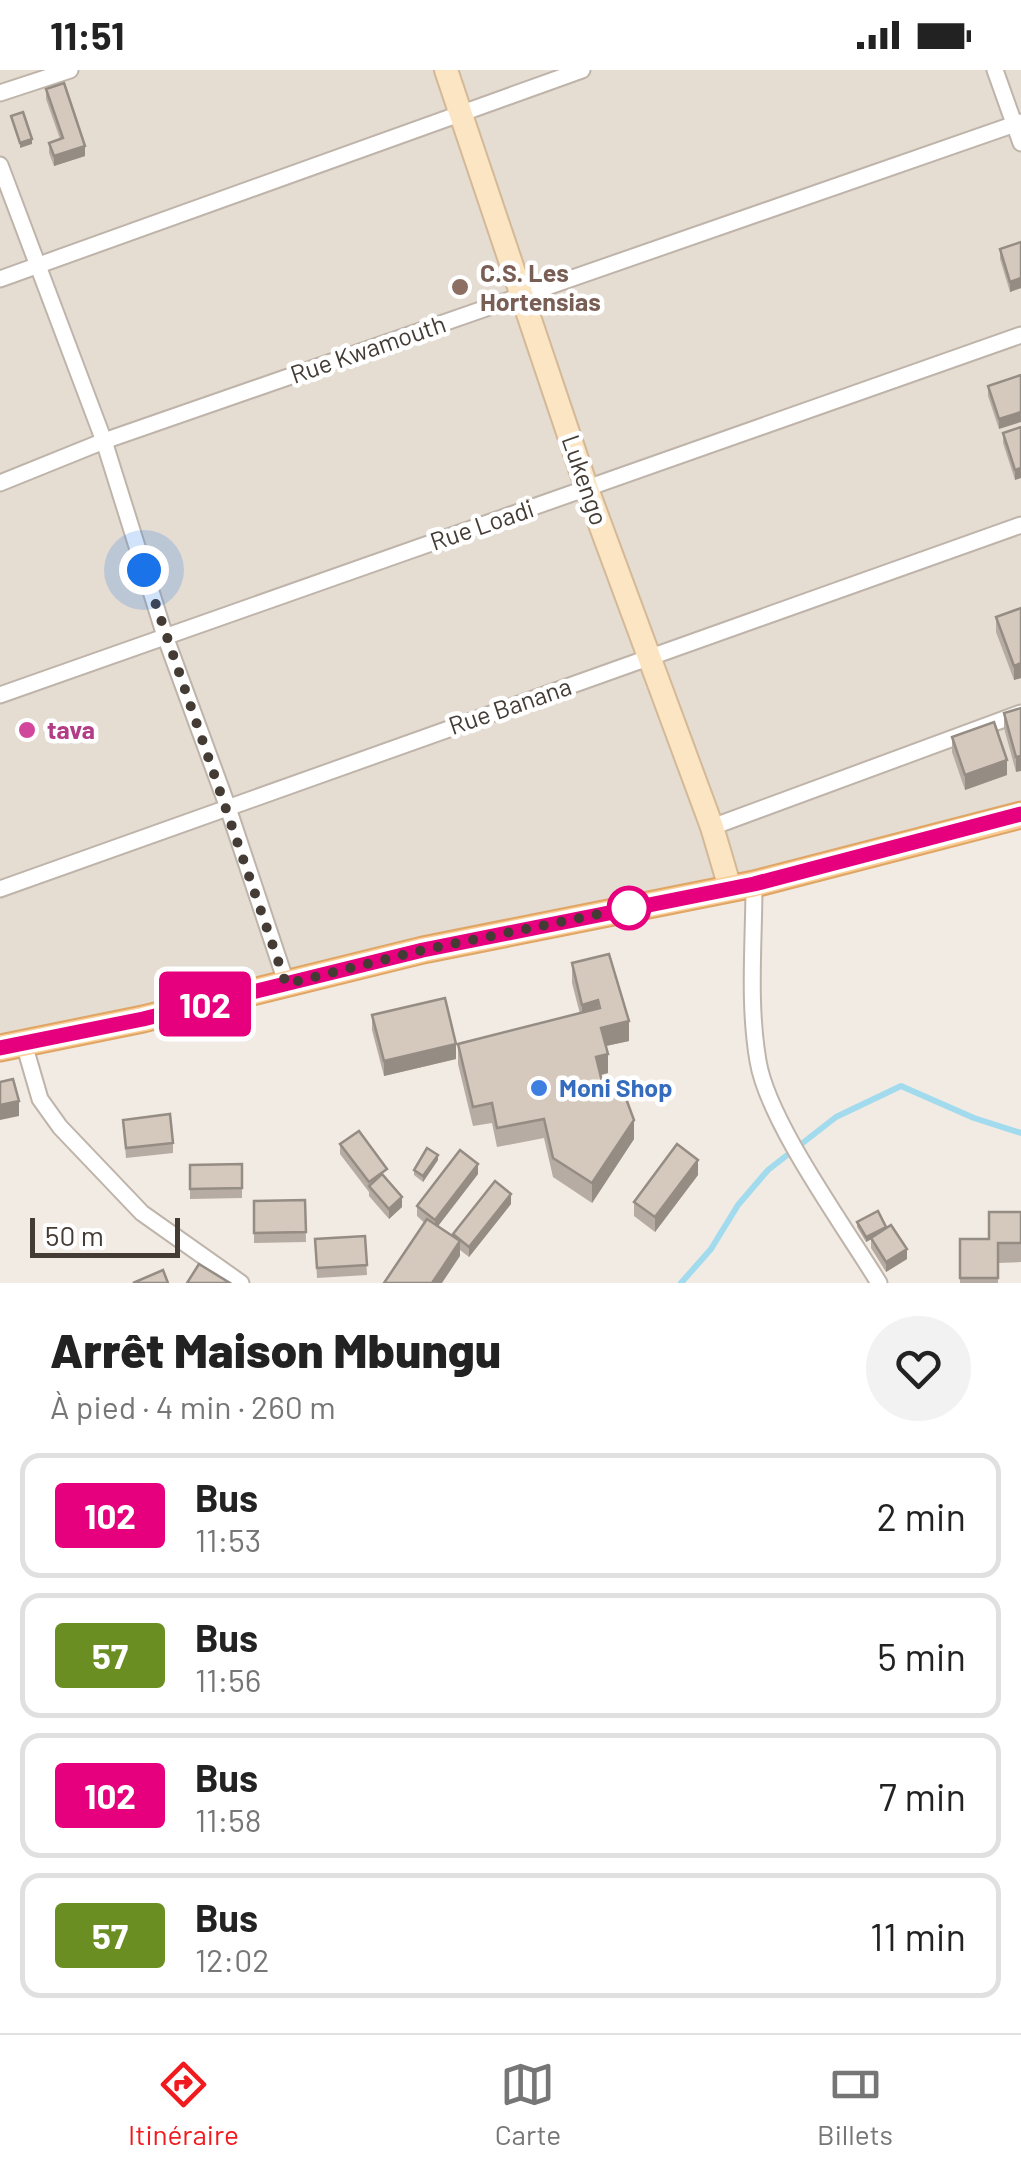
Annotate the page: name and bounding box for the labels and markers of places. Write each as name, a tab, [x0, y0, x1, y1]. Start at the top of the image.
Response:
place label: C.S. Les Hortensias	[480, 257, 601, 316]
marker: C.S. Les Hortensias	[449, 276, 471, 298]
place label: tava	[47, 714, 95, 744]
marker: tava	[16, 719, 38, 741]
unlabelled marker	[608, 887, 650, 929]
place label: Moni Shop	[559, 1072, 672, 1102]
marker: Moni Shop	[528, 1077, 550, 1099]

